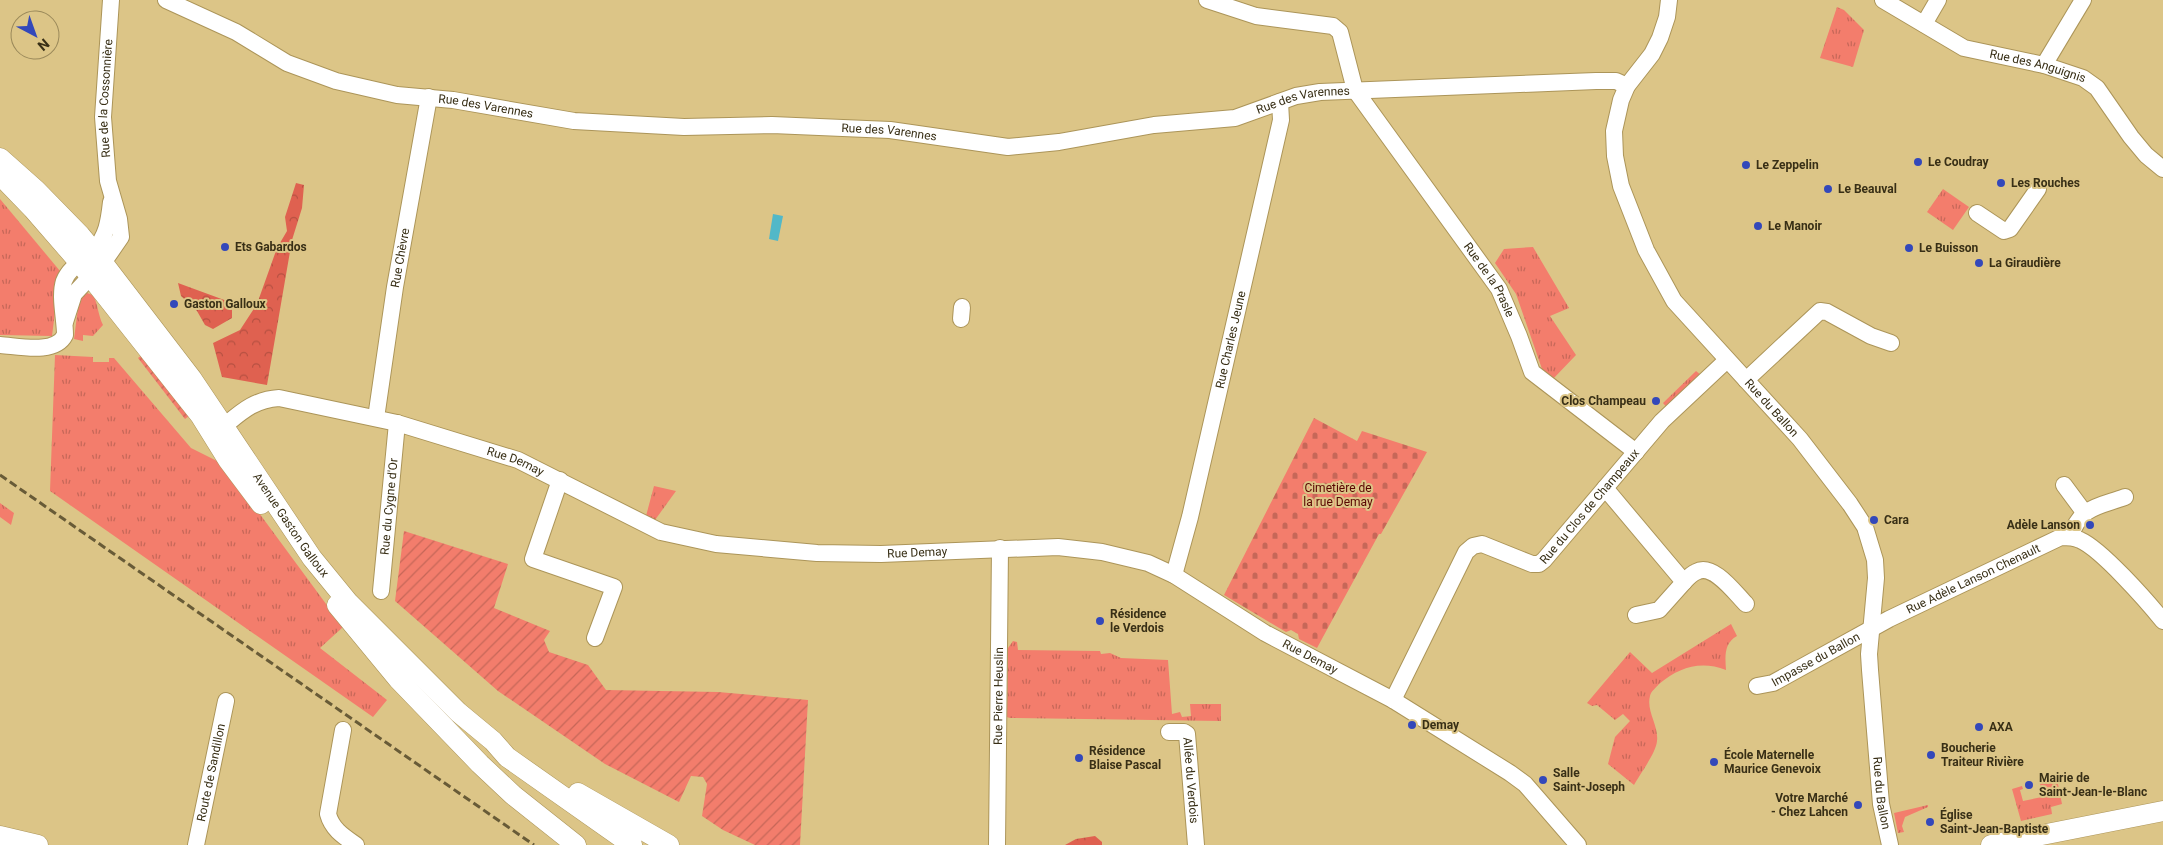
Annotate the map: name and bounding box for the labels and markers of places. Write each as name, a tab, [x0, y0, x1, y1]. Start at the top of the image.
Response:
place label: Le Coudray	[1928, 155, 1990, 169]
marker: Le Coudray	[1912, 156, 1924, 168]
place label: Le Zeppelin	[1756, 158, 1819, 172]
marker: Le Zeppelin	[1740, 159, 1752, 171]
place label: Les Rouches	[2011, 176, 2080, 190]
marker: Les Rouches	[1995, 177, 2007, 189]
place label: Le Beauval	[1838, 182, 1897, 196]
marker: Le Beauval	[1822, 183, 1834, 195]
place label: Le Manoir	[1768, 219, 1823, 233]
marker: Le Manoir	[1752, 220, 1764, 232]
place label: Ets Gabardos	[235, 240, 307, 254]
marker: Ets Gabardos	[219, 241, 231, 253]
place label: Le Buisson	[1919, 241, 1979, 255]
marker: Le Buisson	[1903, 242, 1915, 254]
place label: La Giraudière	[1989, 256, 2061, 270]
marker: La Giraudière	[1973, 257, 1985, 269]
place label: Gaston Galloux	[184, 297, 267, 311]
marker: Gaston Galloux	[168, 298, 180, 310]
place label: Clos Champeau	[1561, 394, 1646, 408]
marker: Clos Champeau	[1650, 395, 1662, 407]
place label: Cara	[1884, 513, 1909, 527]
marker: Cara	[1868, 514, 1880, 526]
place label: Adèle Lanson	[2007, 518, 2080, 532]
marker: Adèle Lanson	[2084, 519, 2096, 531]
place label: Résidence le Verdois	[1110, 607, 1167, 635]
marker: Résidence le Verdois	[1094, 615, 1106, 627]
place label: Demay	[1422, 718, 1460, 732]
marker: Demay	[1406, 719, 1418, 731]
place label: AXA	[1989, 720, 2014, 734]
marker: AXA	[1973, 721, 1985, 733]
place label: Boucherie Traiteur Rivière	[1941, 741, 2024, 769]
place label: Résidence Blaise Pascal	[1089, 744, 1161, 772]
place label: École Maternelle Maurice Genevoix	[1724, 747, 1822, 776]
marker: Boucherie Traiteur Rivière	[1925, 749, 1937, 761]
marker: Résidence Blaise Pascal	[1073, 752, 1085, 764]
marker: École Maternelle Maurice Genevoix	[1708, 756, 1720, 768]
place label: Salle Saint-Joseph	[1553, 766, 1625, 794]
place label: Mairie de Saint-Jean-le-Blanc	[2039, 771, 2147, 799]
marker: Salle Saint-Joseph	[1537, 774, 1549, 786]
marker: Mairie de Saint-Jean-le-Blanc	[2023, 779, 2035, 791]
place label: Votre Marché - Chez Lahcen	[1771, 791, 1849, 819]
marker: Votre Marché - Chez Lahcen	[1852, 799, 1864, 811]
place label: Église Saint-Jean-Baptiste	[1940, 807, 2049, 836]
marker: Église Saint-Jean-Baptiste	[1924, 816, 1936, 828]

